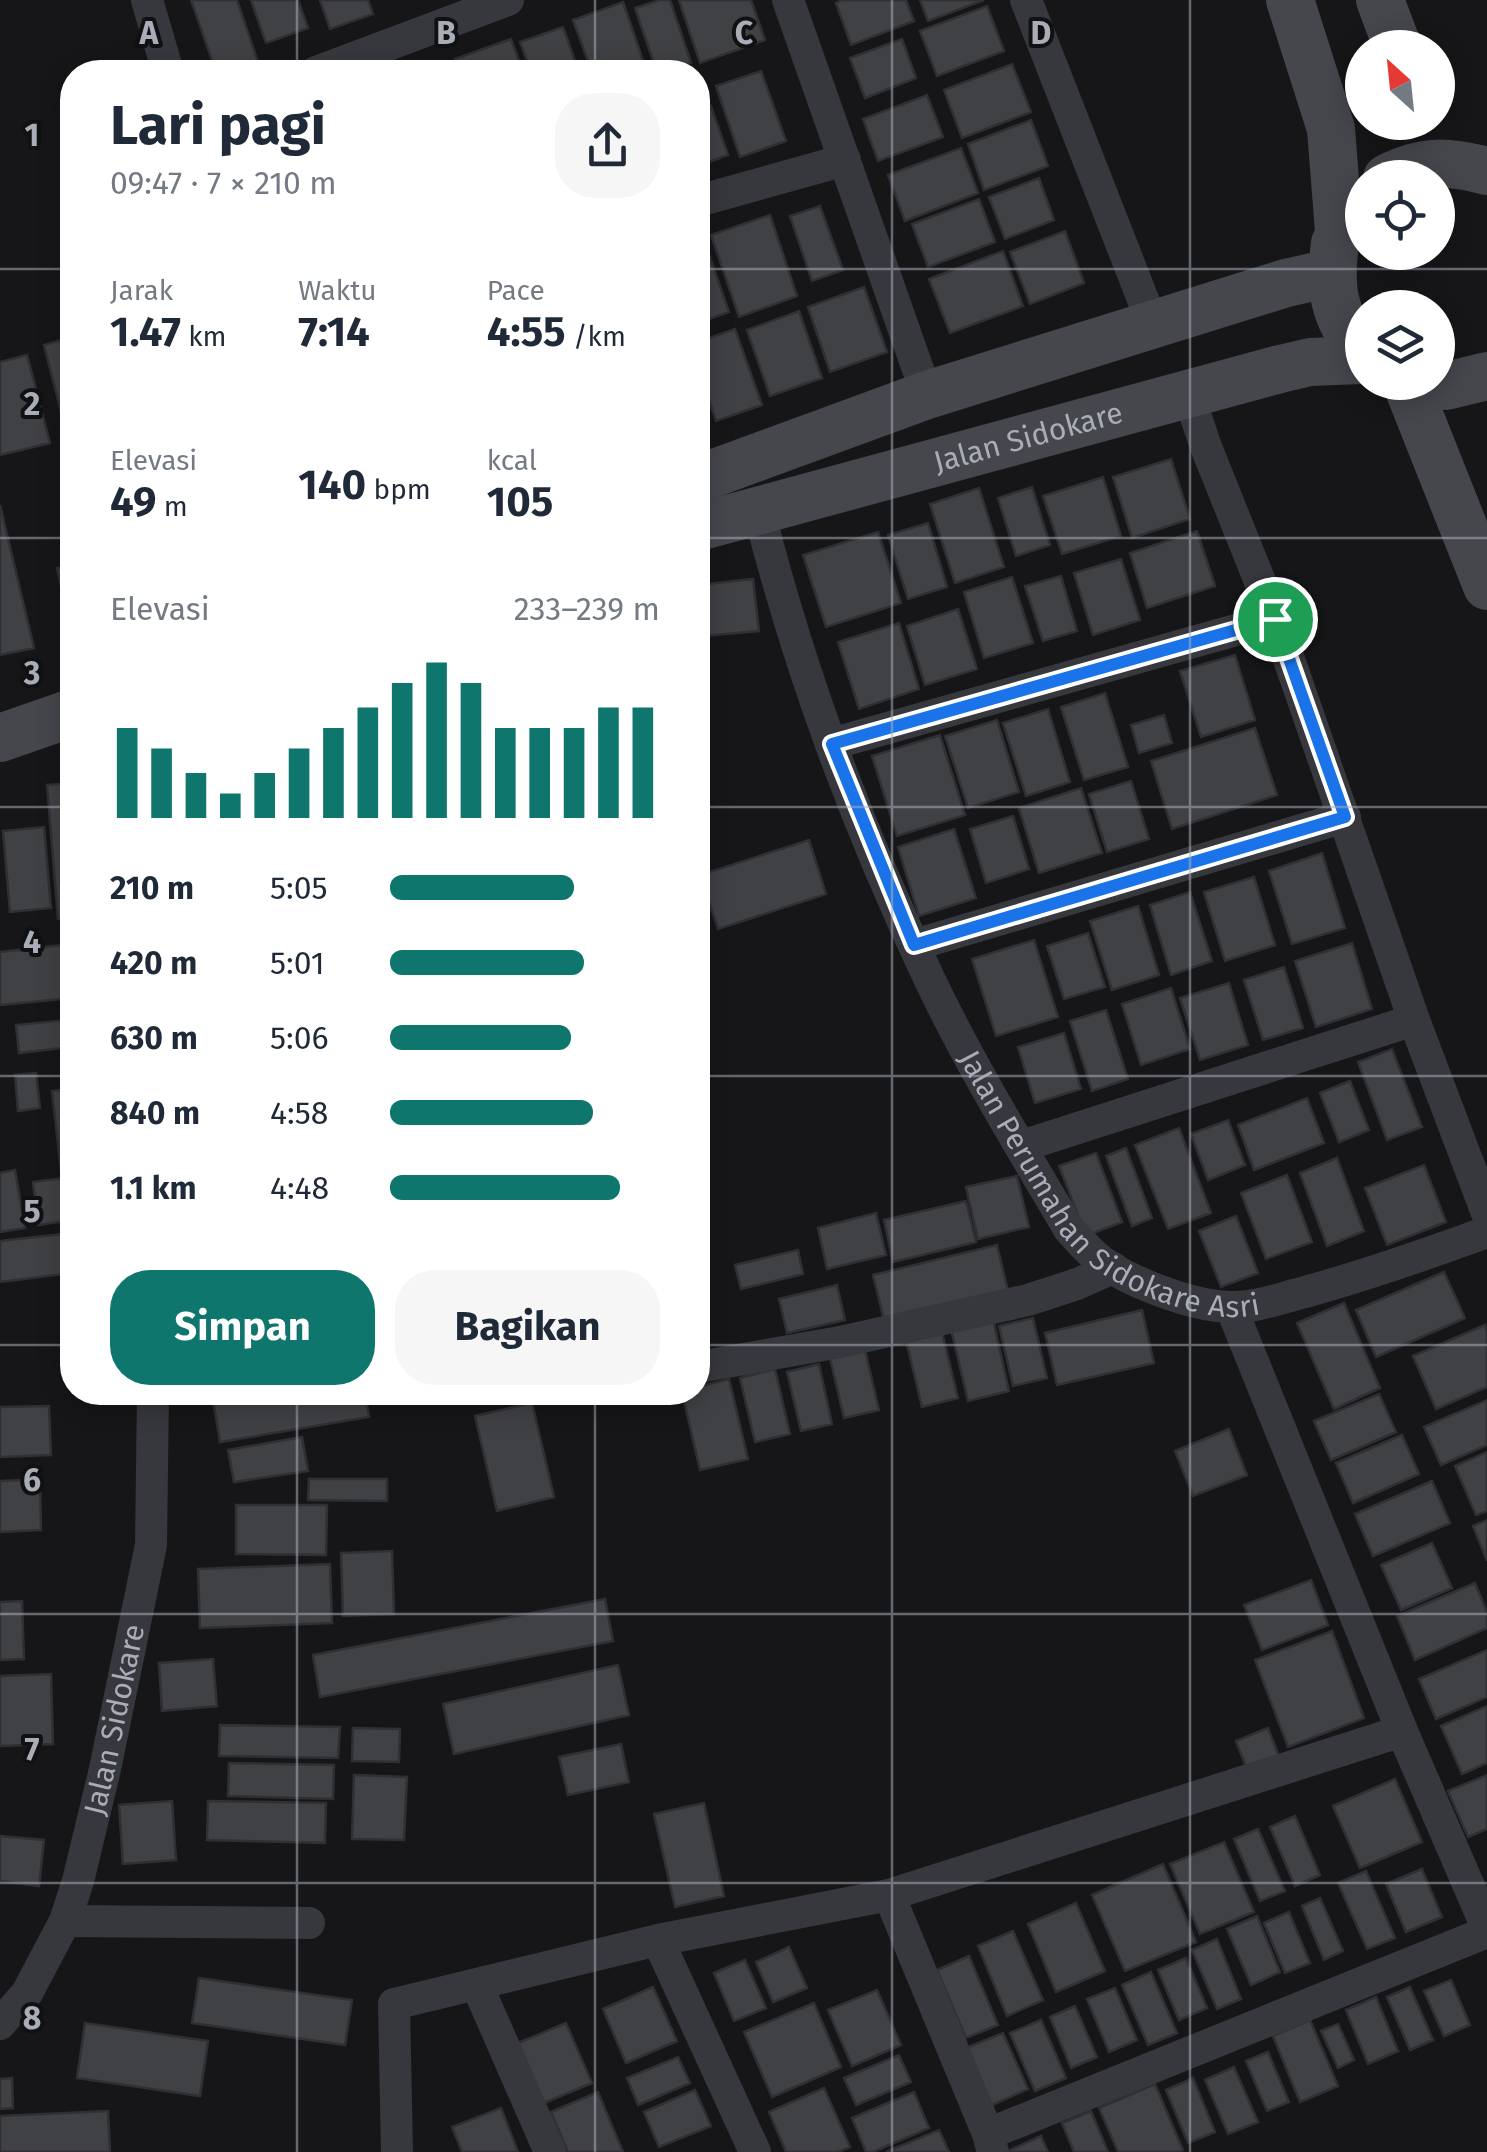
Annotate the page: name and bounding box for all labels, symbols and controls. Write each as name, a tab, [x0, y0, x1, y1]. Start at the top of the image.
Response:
text: A	[139, 14, 160, 52]
text: B	[436, 14, 456, 52]
text: C	[735, 14, 754, 52]
text: D	[1031, 14, 1051, 52]
north arrow	[1345, 30, 1455, 140]
map controls	[1345, 30, 1455, 400]
text: Lari pagi	[110, 93, 326, 159]
button: share	[555, 93, 660, 198]
text: 1	[25, 116, 39, 154]
button: locate	[1345, 160, 1455, 270]
text: 09:47 · 7 × 210 m	[110, 164, 337, 202]
text: Jarak	[110, 274, 173, 307]
text: Waktu	[298, 274, 377, 307]
text: Pace	[487, 274, 545, 307]
button: layers	[1345, 290, 1455, 400]
text: 1.47	[110, 307, 181, 357]
text: 7:14	[298, 307, 370, 357]
text: 4:55	[487, 307, 566, 357]
text: km	[181, 320, 227, 353]
text: /km	[566, 320, 626, 353]
text: 2	[24, 385, 40, 423]
street label: Jalan Sidokare	[930, 395, 1127, 480]
text: Elevasi	[110, 444, 197, 477]
text: kcal	[487, 444, 537, 477]
text: 140	[298, 460, 366, 510]
text: bpm	[366, 473, 431, 506]
text: 49	[110, 477, 156, 527]
text: 105	[487, 477, 553, 527]
text: m	[156, 490, 188, 523]
pin	[1233, 577, 1318, 662]
text: Elevasi	[110, 590, 210, 628]
text: 233–239 m	[514, 590, 660, 628]
icon: arrive	[1248, 592, 1303, 647]
text: 3	[23, 654, 40, 692]
text: 210 m	[110, 869, 194, 907]
text: 5:05	[270, 869, 328, 907]
text: 4	[23, 923, 41, 961]
text: 420 m	[110, 944, 197, 982]
text: 5:01	[270, 944, 325, 982]
text: 630 m	[110, 1019, 198, 1057]
text: 5:06	[270, 1019, 329, 1057]
street label: Jalan Perumahan Sidokare Asri	[951, 1044, 1263, 1325]
text: 840 m	[110, 1094, 200, 1132]
text: 4:58	[270, 1094, 329, 1132]
text: 1.1 km	[110, 1169, 196, 1207]
text: 4:48	[270, 1169, 329, 1207]
text: 5	[23, 1192, 41, 1230]
button: Simpan	[110, 1270, 375, 1385]
button: Bagikan	[395, 1270, 660, 1385]
text: 6	[23, 1461, 41, 1499]
street label: Jalan Sidokare	[76, 1621, 152, 1819]
text: 7	[25, 1730, 40, 1768]
text: 8	[23, 1999, 41, 2037]

